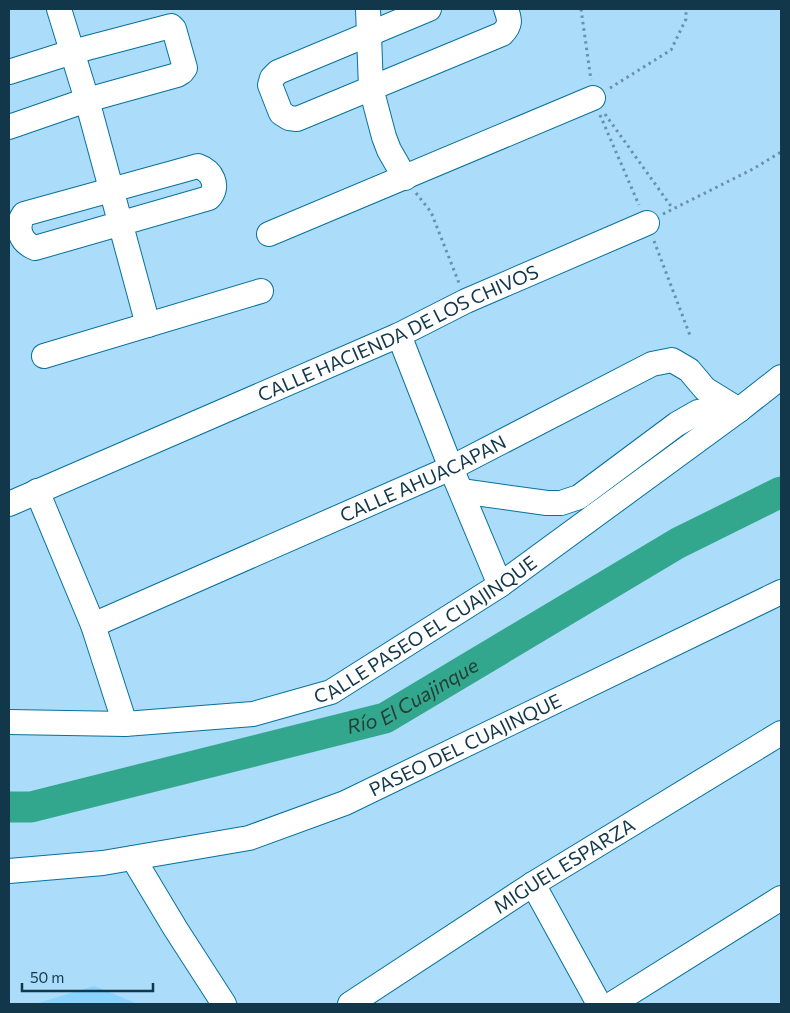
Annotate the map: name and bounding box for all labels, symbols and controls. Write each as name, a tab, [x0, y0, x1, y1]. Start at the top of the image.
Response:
street label: CALLE HACIENDA DE LOS CHIVOS	[254, 259, 542, 406]
street label: CALLE AHUACAPAN	[336, 430, 510, 526]
street label: CALLE PASEO EL CUAJINQUE	[311, 550, 541, 707]
water label: Río El Cuajinque	[344, 652, 483, 738]
street label: PASEO DEL CUAJINQUE	[365, 688, 565, 801]
street label: MIGUEL ESPARZA	[489, 813, 639, 918]
scale bar	[22, 960, 154, 992]
text: 50 m	[30, 968, 64, 986]

